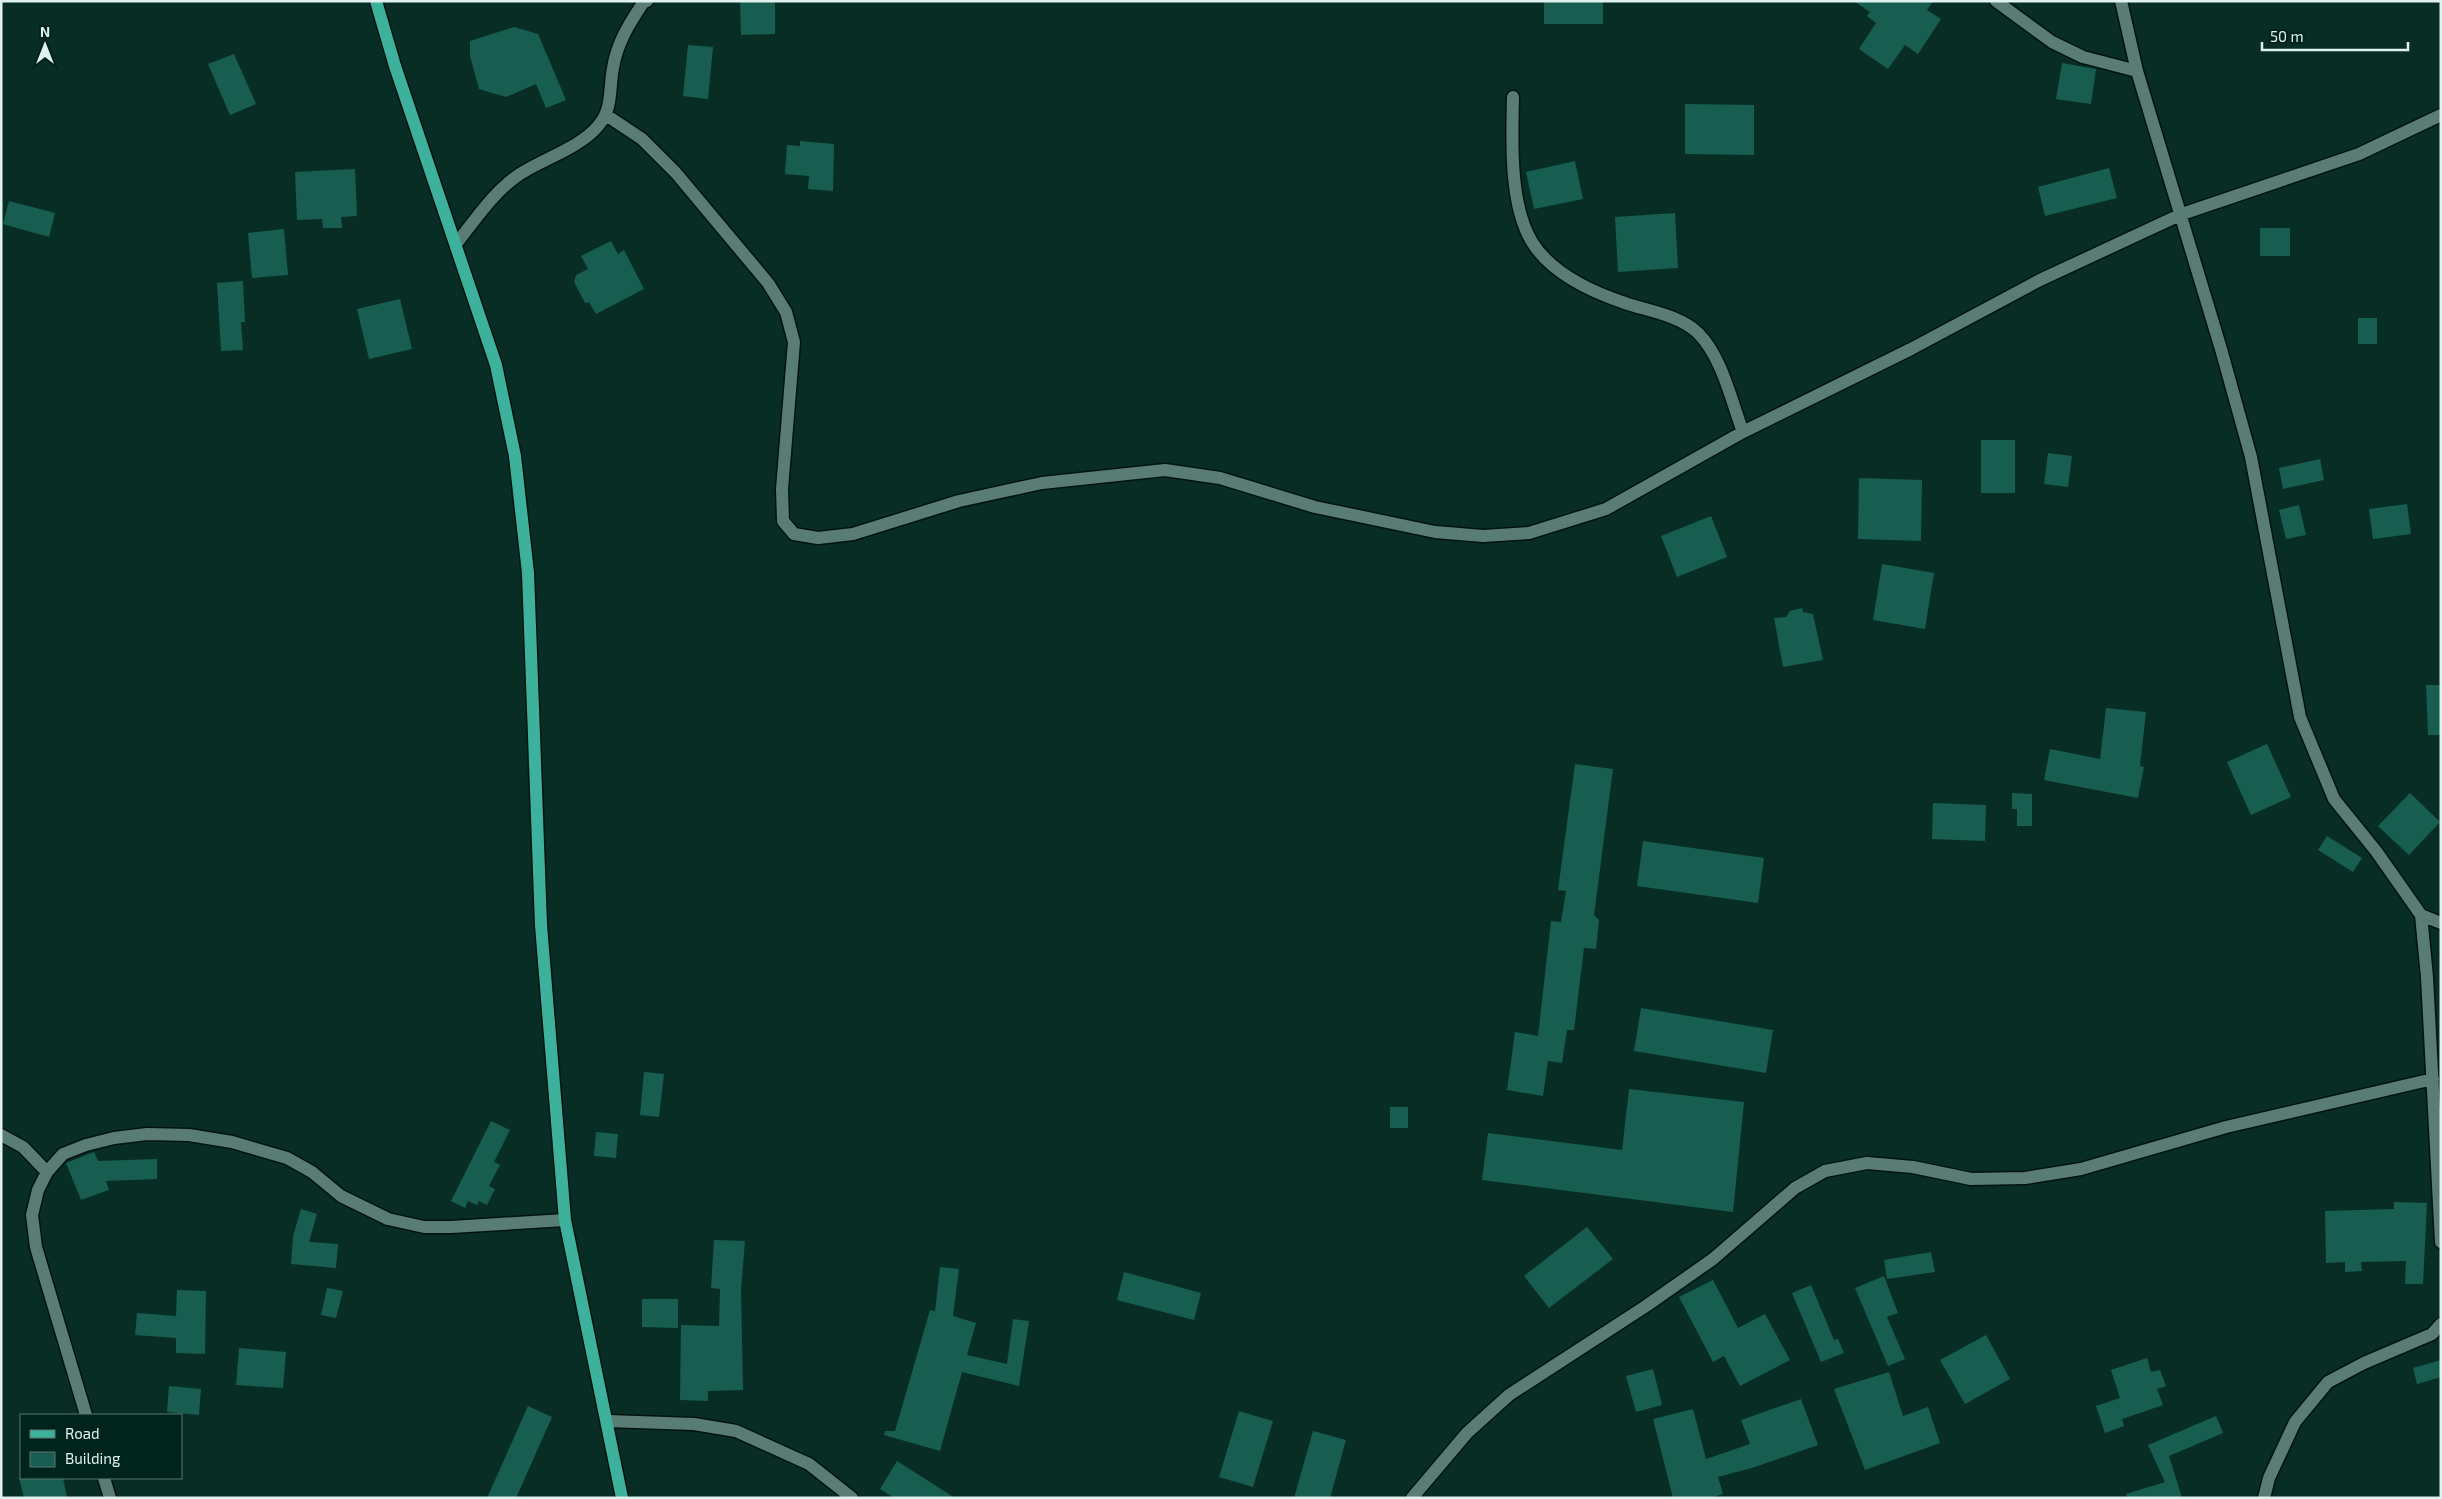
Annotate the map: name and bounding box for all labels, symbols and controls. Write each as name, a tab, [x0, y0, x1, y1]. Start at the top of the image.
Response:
north arrow	[20, 20, 70, 70]
scale bar	[2262, 20, 2408, 52]
text: N	[40, 23, 50, 40]
text: 50 m	[2270, 27, 2304, 45]
legend	[20, 1414, 182, 1479]
text: Road	[65, 1424, 100, 1442]
text: Building	[65, 1449, 121, 1467]

